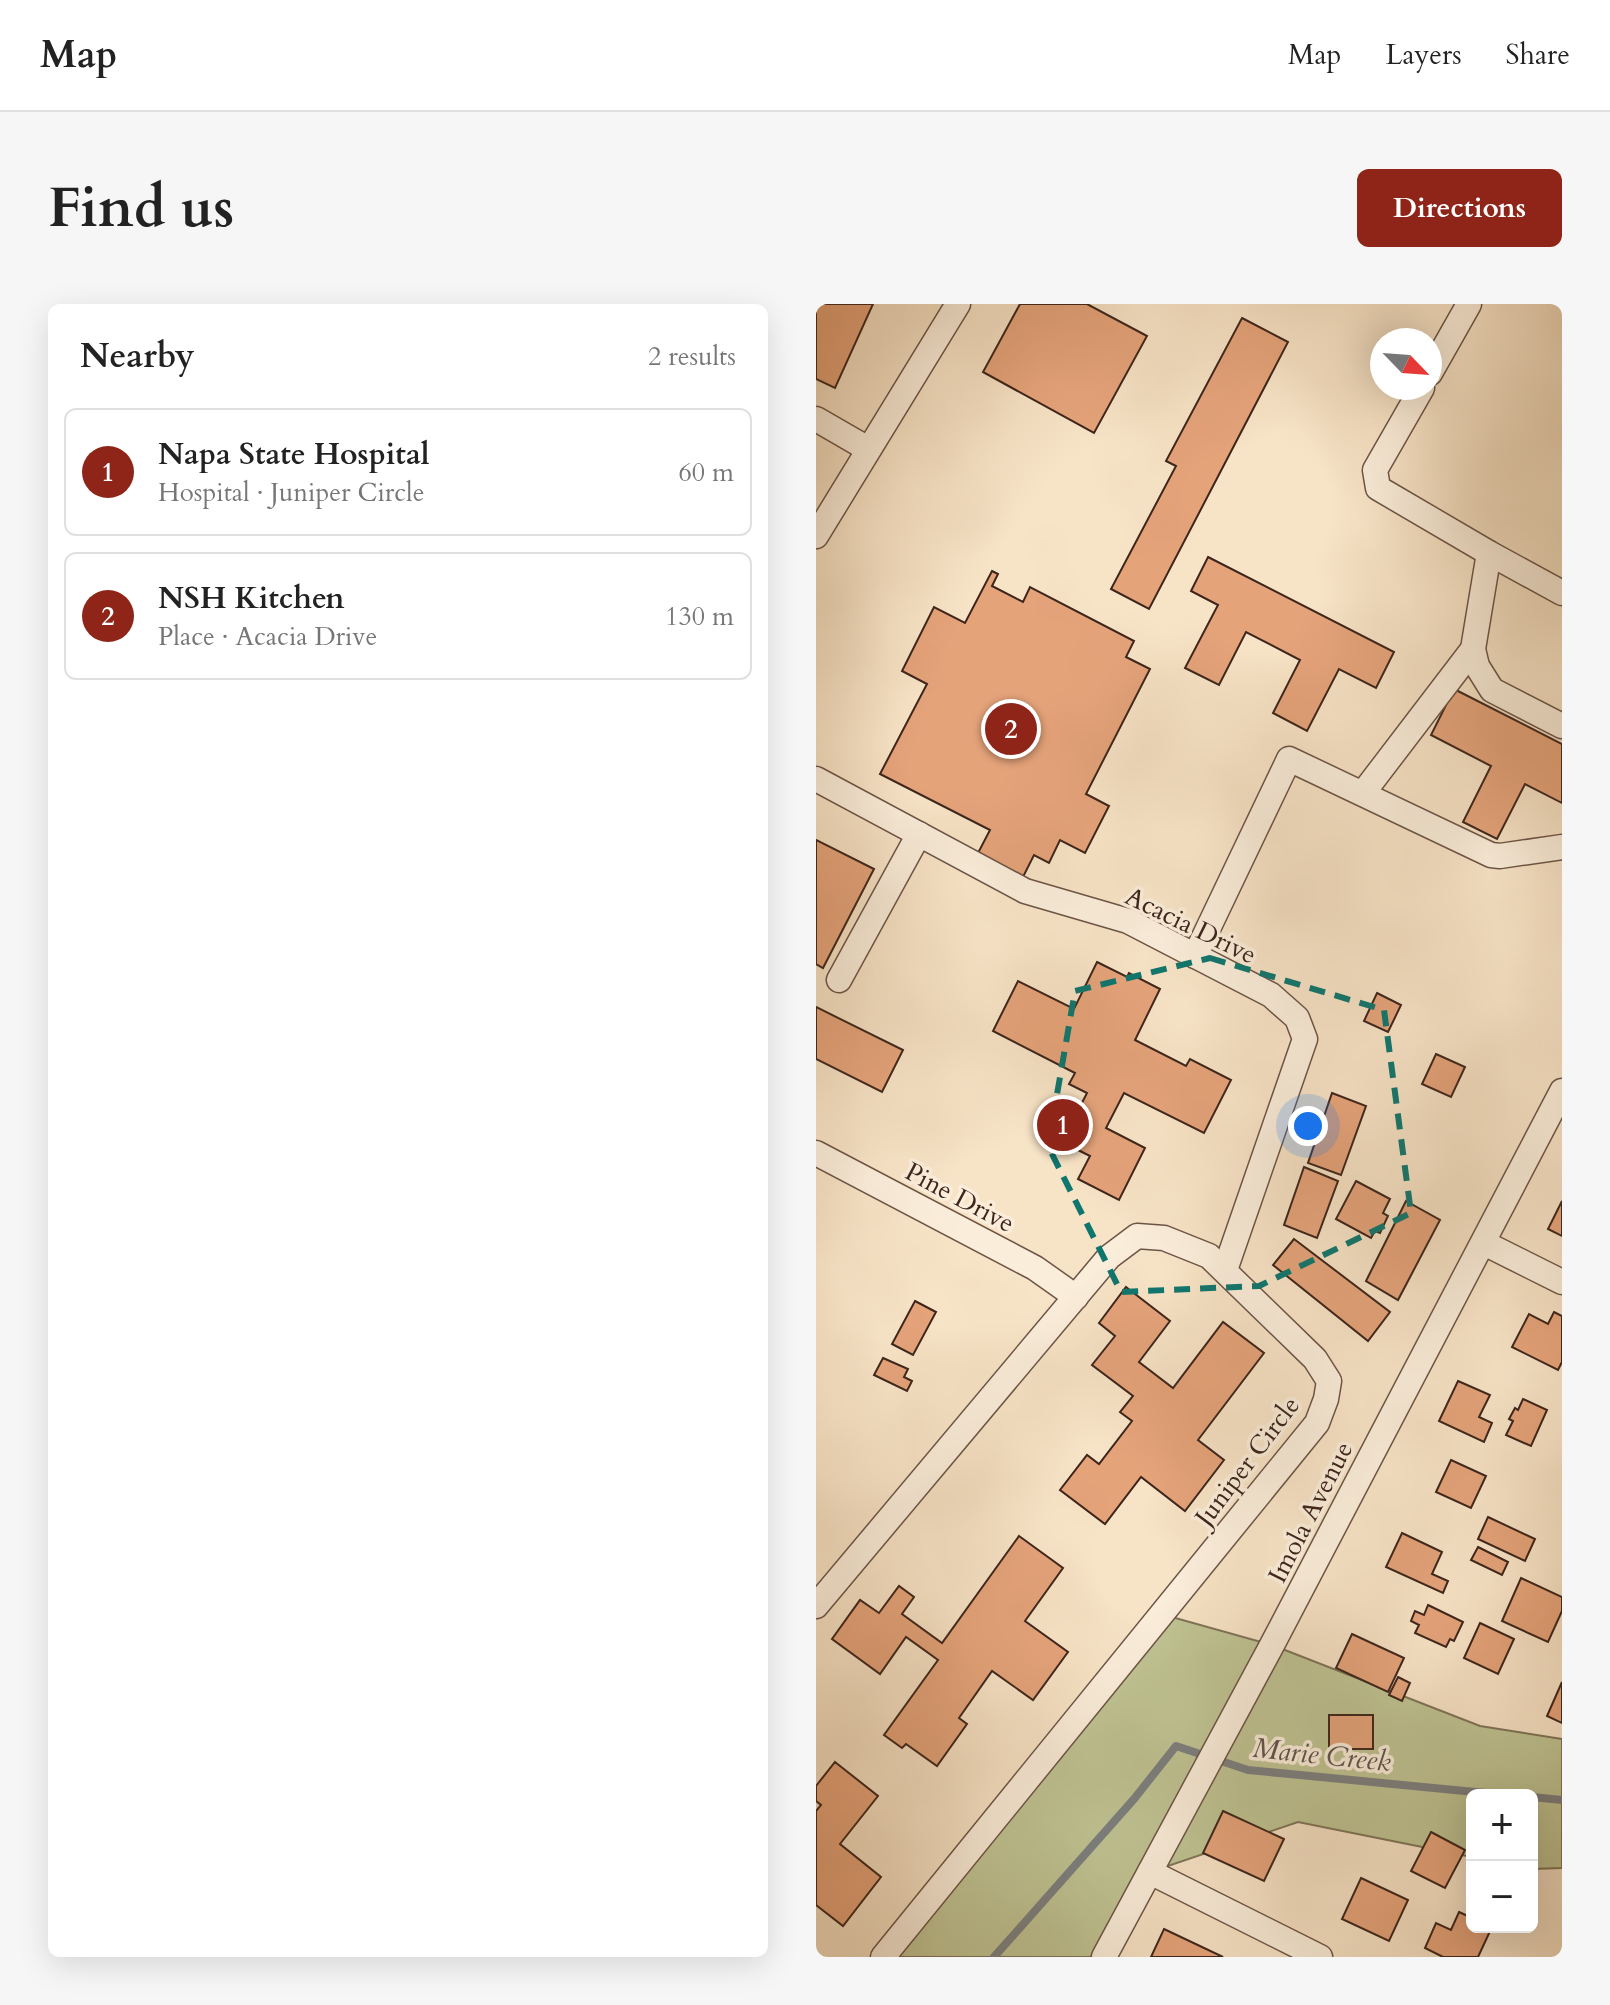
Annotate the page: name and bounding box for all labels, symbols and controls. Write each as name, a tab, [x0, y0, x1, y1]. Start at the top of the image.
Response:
text: Map	[40, 29, 117, 81]
text: Map	[1288, 36, 1341, 74]
text: Layers	[1385, 36, 1462, 74]
text: Share	[1506, 36, 1570, 74]
button: Directions	[1357, 169, 1562, 247]
text: Find us	[48, 171, 234, 246]
north arrow	[1370, 328, 1442, 400]
text: Nearby	[80, 333, 195, 379]
text: 2 results	[648, 339, 736, 374]
text: Napa State Hospital	[158, 434, 430, 475]
text: 1	[101, 455, 115, 490]
text: 60 m	[678, 455, 734, 490]
text: Hospital · Juniper Circle	[158, 475, 425, 510]
text: NSH Kitchen	[158, 578, 345, 619]
text: 2	[101, 599, 115, 634]
text: 130 m	[665, 599, 734, 634]
text: Place · Acacia Drive	[158, 619, 377, 654]
pin: 2	[985, 699, 1037, 759]
street label: Acacia Drive	[1119, 879, 1262, 972]
pin: 1	[1037, 1095, 1089, 1155]
your location	[1288, 1106, 1328, 1146]
street label: Pine Drive	[899, 1154, 1021, 1241]
street label: Juniper Circle	[1185, 1389, 1308, 1537]
street label: Imola Avenue	[1260, 1436, 1361, 1589]
water label: Marie Creek	[1251, 1729, 1393, 1781]
map controls	[1466, 1789, 1538, 1933]
button: +	[1466, 1789, 1538, 1861]
button: −	[1466, 1861, 1538, 1933]

